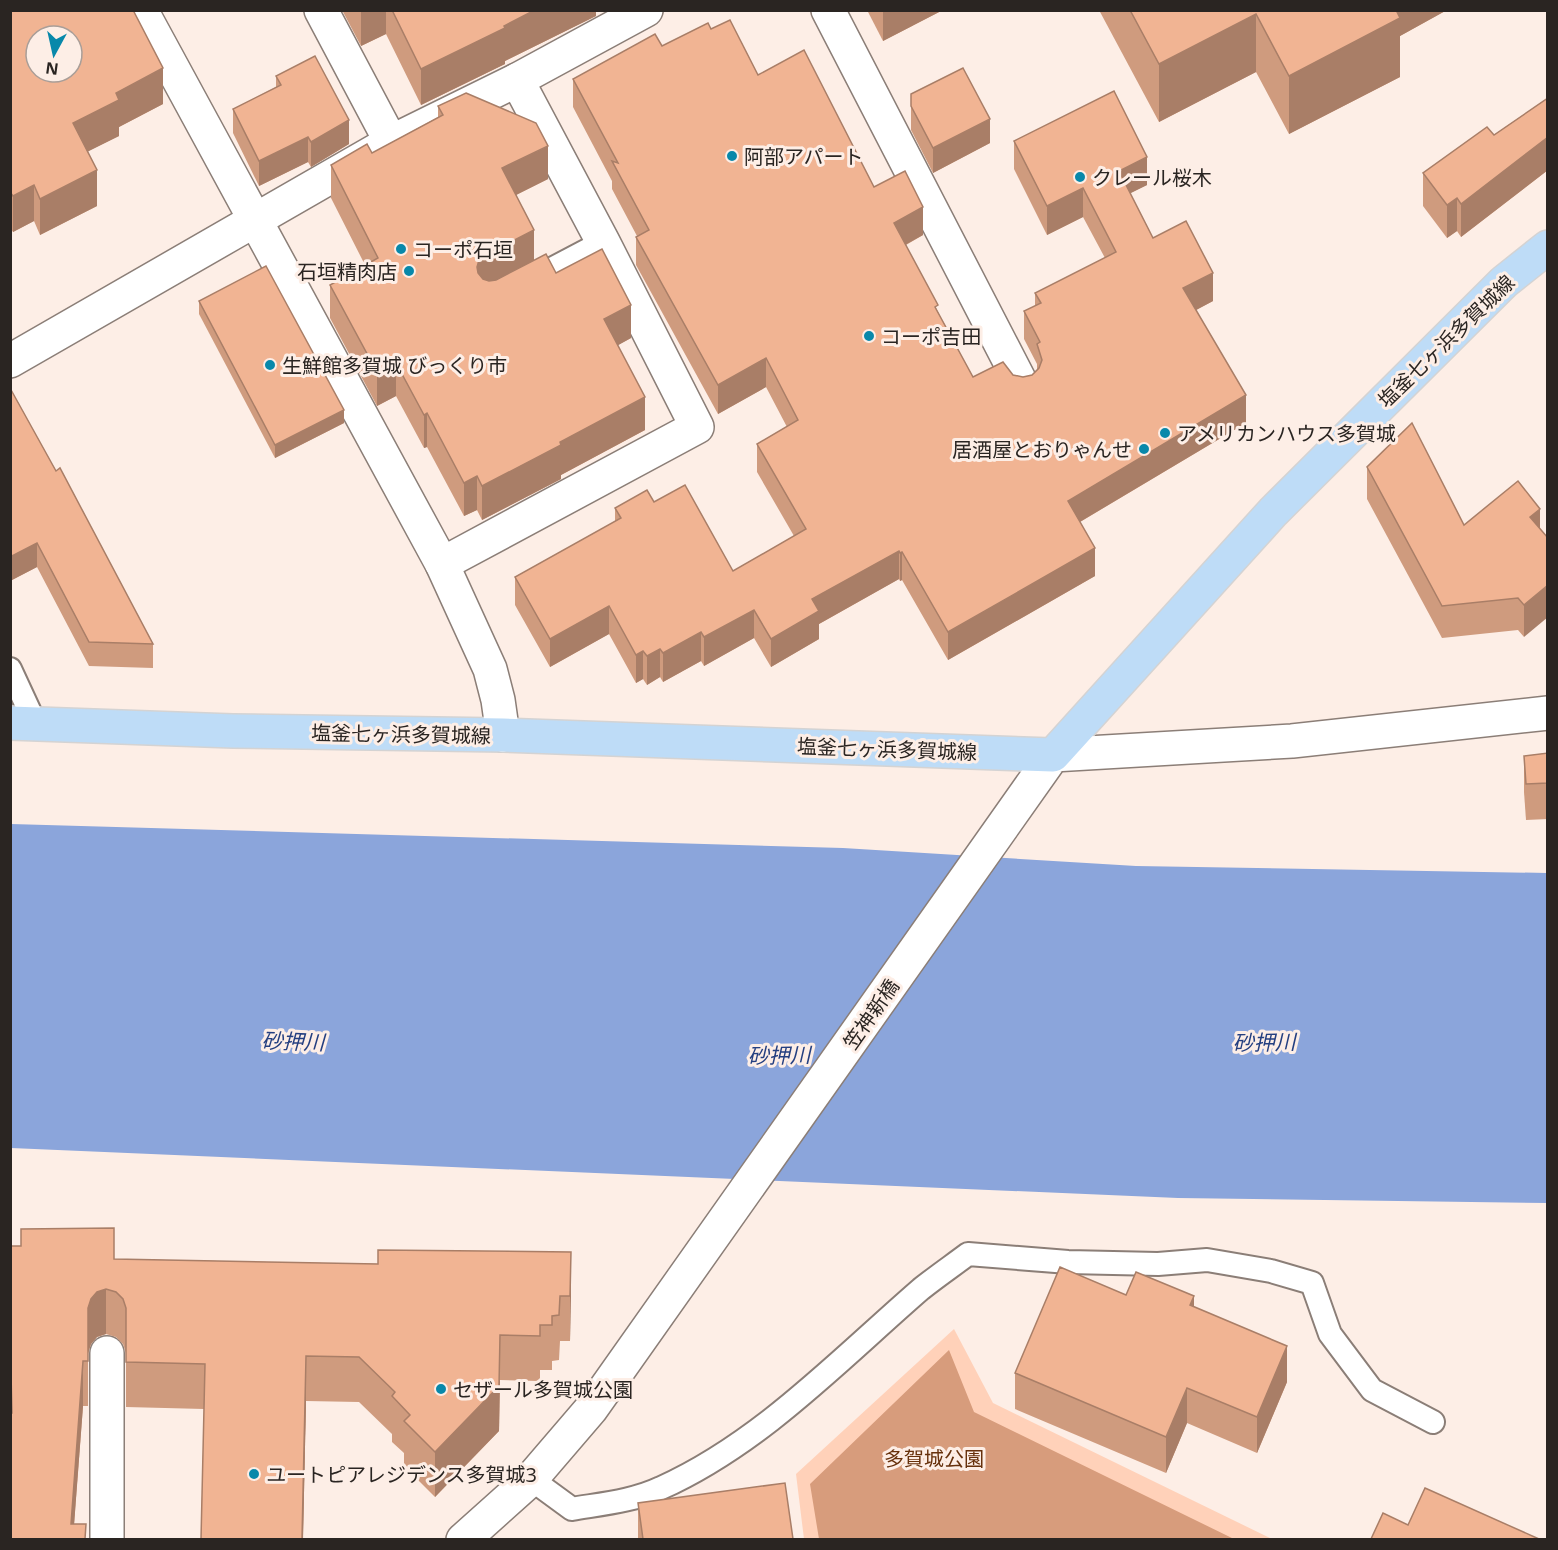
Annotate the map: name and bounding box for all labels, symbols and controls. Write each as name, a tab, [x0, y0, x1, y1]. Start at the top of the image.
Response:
north arrow	[24, 24, 84, 84]
text: N	[44, 57, 60, 81]
place label: 阿部アパート	[744, 143, 864, 170]
marker: 阿部アパート	[725, 149, 739, 163]
place label: クレール桜木	[1092, 164, 1212, 191]
marker: クレール桜木	[1073, 170, 1087, 184]
place label: コーポ石垣	[413, 236, 513, 263]
marker: コーポ石垣	[394, 242, 408, 256]
place label: 石垣精肉店	[297, 258, 397, 285]
marker: 石垣精肉店	[402, 264, 416, 278]
street label: 塩釜七ヶ浜多賀城線	[1372, 269, 1520, 413]
place label: コーポ吉田	[881, 323, 981, 350]
marker: コーポ吉田	[862, 329, 876, 343]
place label: 生鮮館多賀城 びっくり市	[282, 352, 507, 379]
marker: 生鮮館多賀城 びっくり市	[263, 358, 277, 372]
place label: アメリカンハウス多賀城	[1177, 420, 1396, 447]
marker: アメリカンハウス多賀城	[1158, 426, 1172, 440]
place label: 居酒屋とおりゃんせ	[952, 436, 1132, 463]
marker: 居酒屋とおりゃんせ	[1137, 442, 1151, 456]
street label: 塩釜七ヶ浜多賀城線	[311, 719, 491, 749]
street label: 塩釜七ヶ浜多賀城線	[797, 732, 977, 766]
street label: 笠神新橋	[837, 973, 905, 1055]
water label: 砂押川	[261, 1026, 327, 1056]
water label: 砂押川	[1232, 1027, 1298, 1057]
water label: 砂押川	[747, 1040, 813, 1070]
place label: セザール多賀城公園	[453, 1376, 633, 1403]
marker: セザール多賀城公園	[434, 1382, 448, 1396]
park label: 多賀城公園	[884, 1445, 984, 1472]
place label: ユートピアレジデンス多賀城3	[266, 1461, 537, 1488]
marker: ユートピアレジデンス多賀城3	[247, 1467, 261, 1481]

